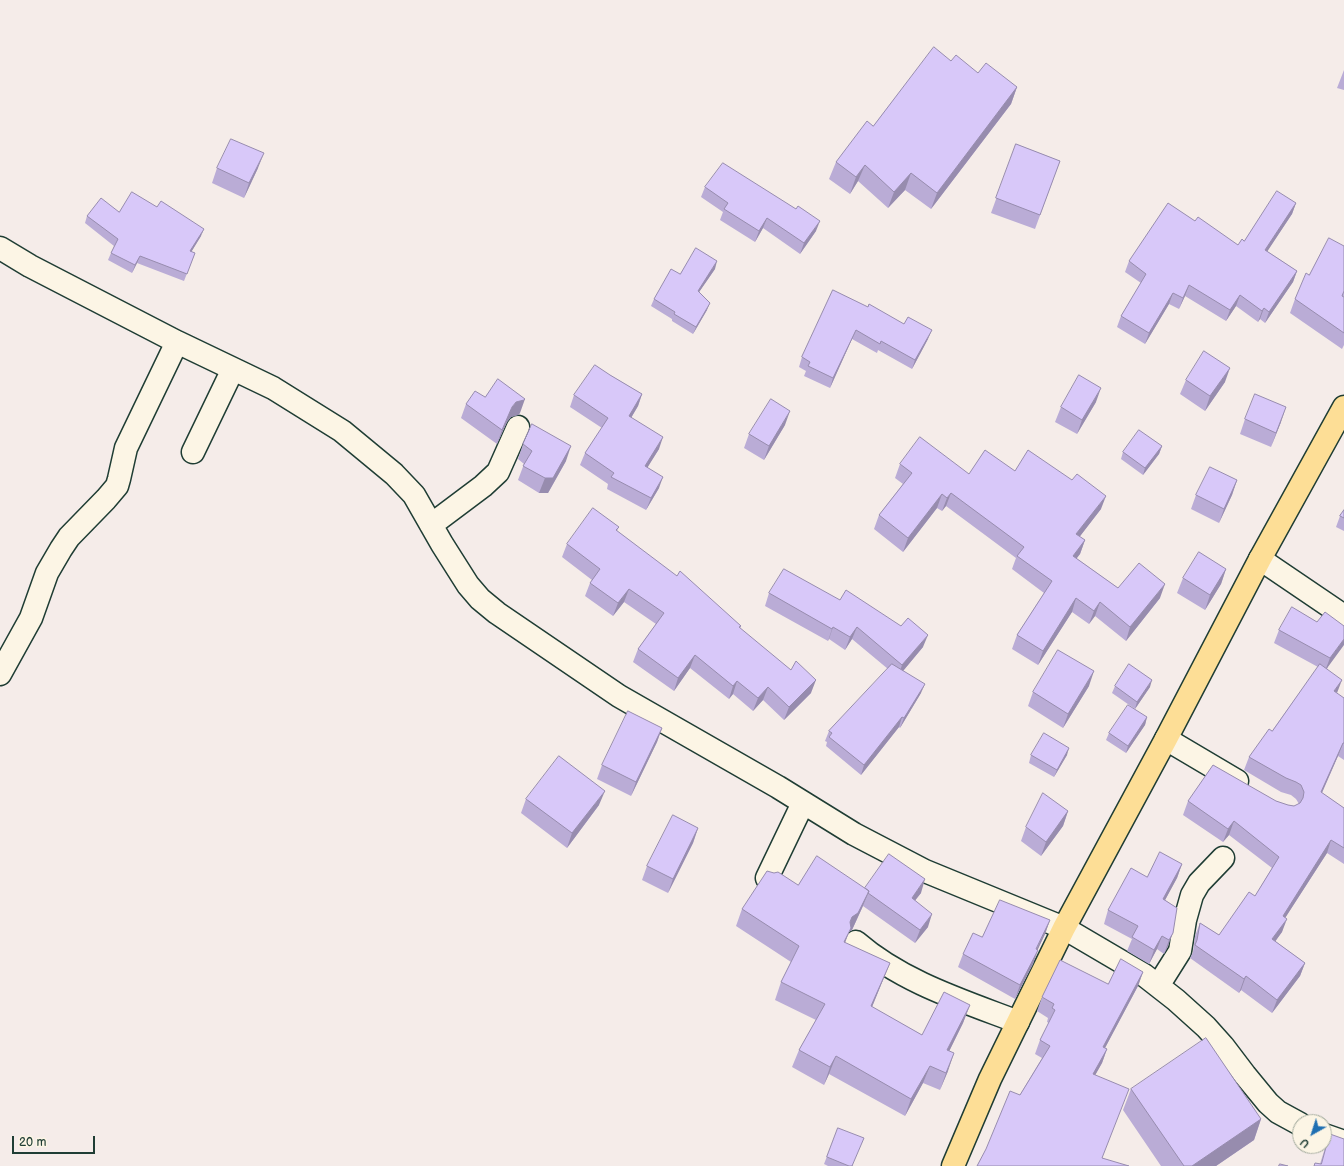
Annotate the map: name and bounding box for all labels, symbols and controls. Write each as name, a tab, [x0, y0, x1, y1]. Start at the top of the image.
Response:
north arrow	[1292, 1114, 1332, 1154]
scale bar	[14, 1128, 97, 1154]
text: 20 m	[19, 1135, 46, 1150]
text: U	[1298, 1135, 1312, 1150]

